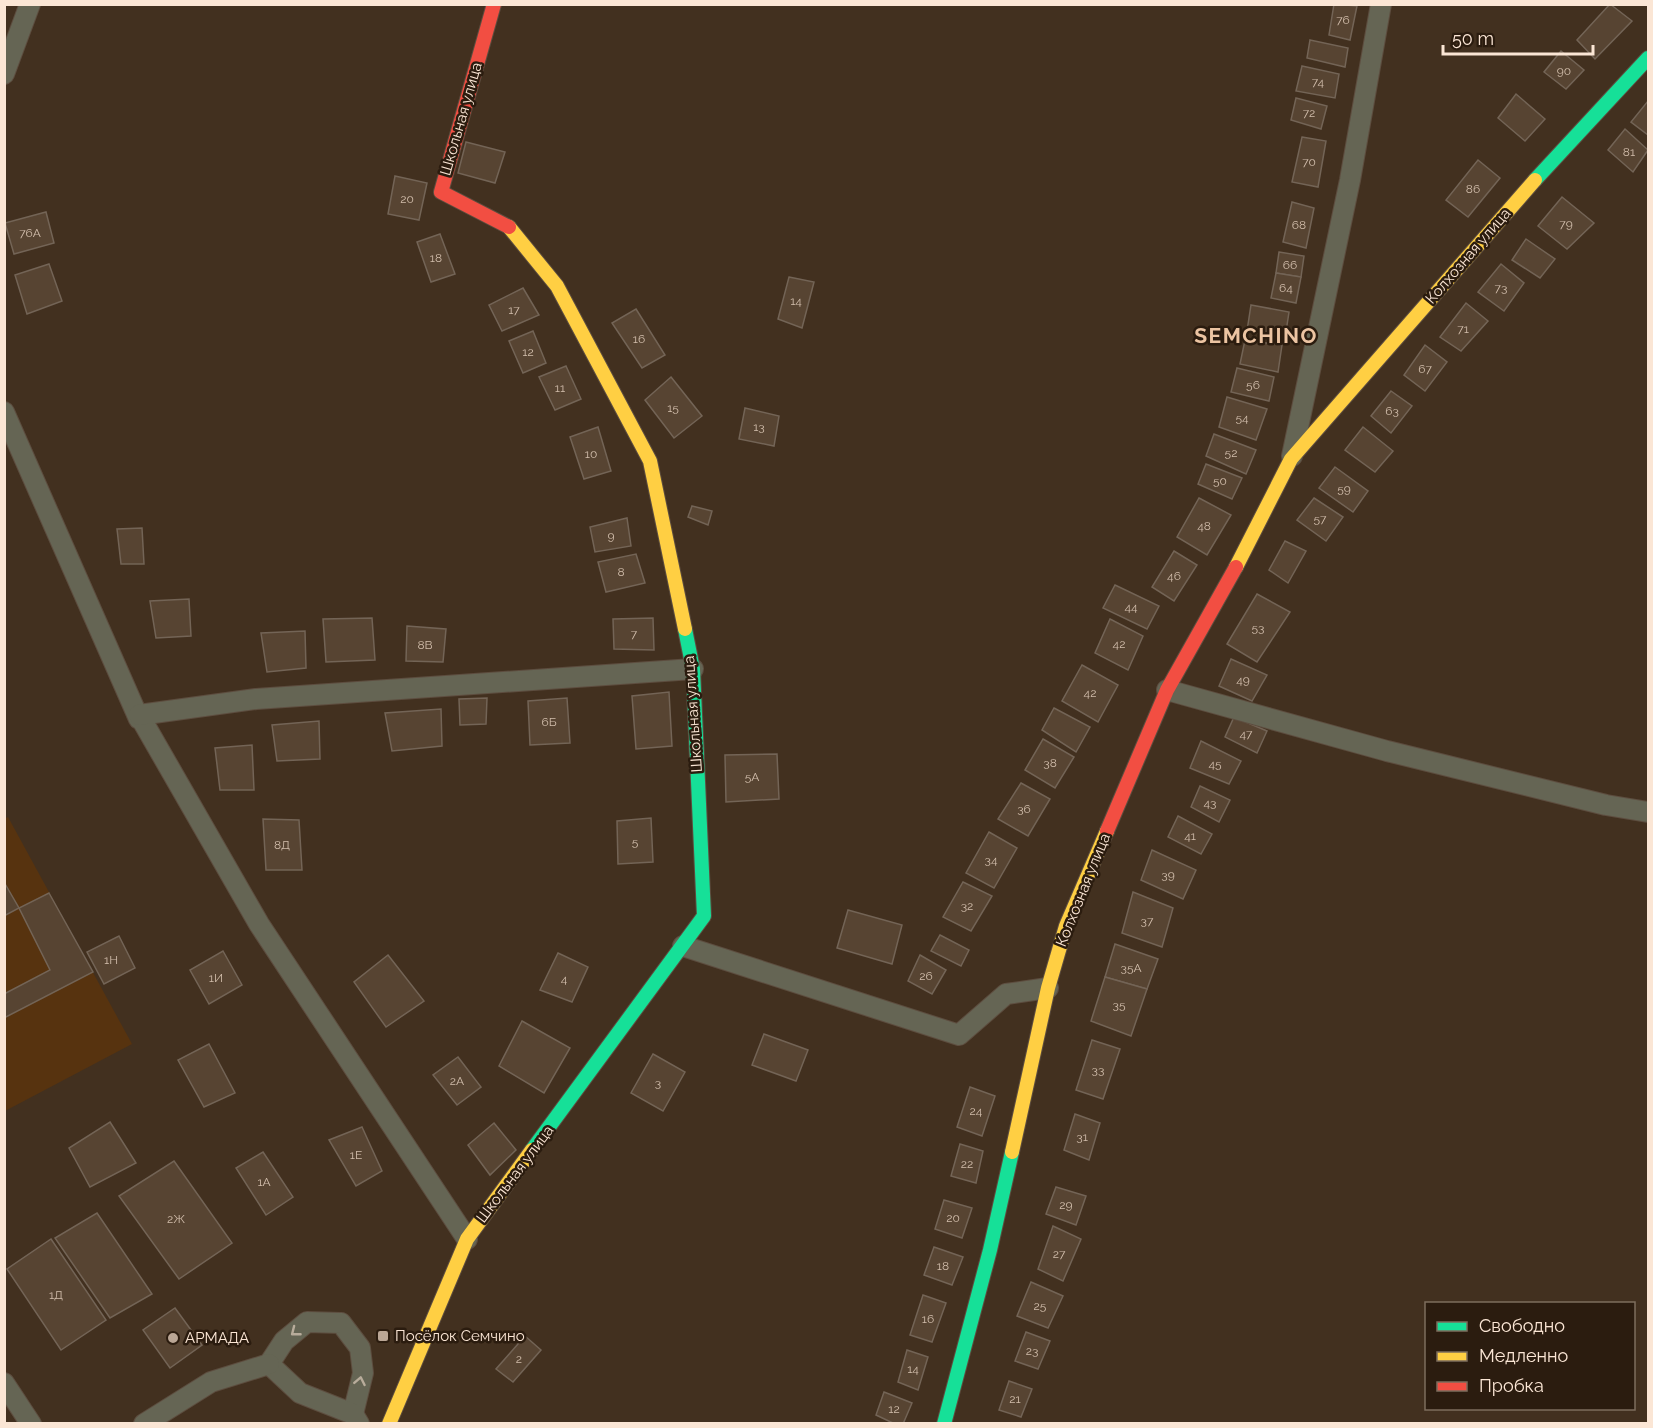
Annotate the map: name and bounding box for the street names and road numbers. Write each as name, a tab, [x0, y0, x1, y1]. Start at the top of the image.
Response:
street label: Школьная улица	[436, 60, 486, 178]
street label: Колхозная улица	[1422, 205, 1514, 307]
street label: Школьная улица	[680, 655, 706, 773]
street label: Колхозная улица	[1052, 831, 1114, 949]
street label: Школьная улица	[473, 1122, 557, 1226]

